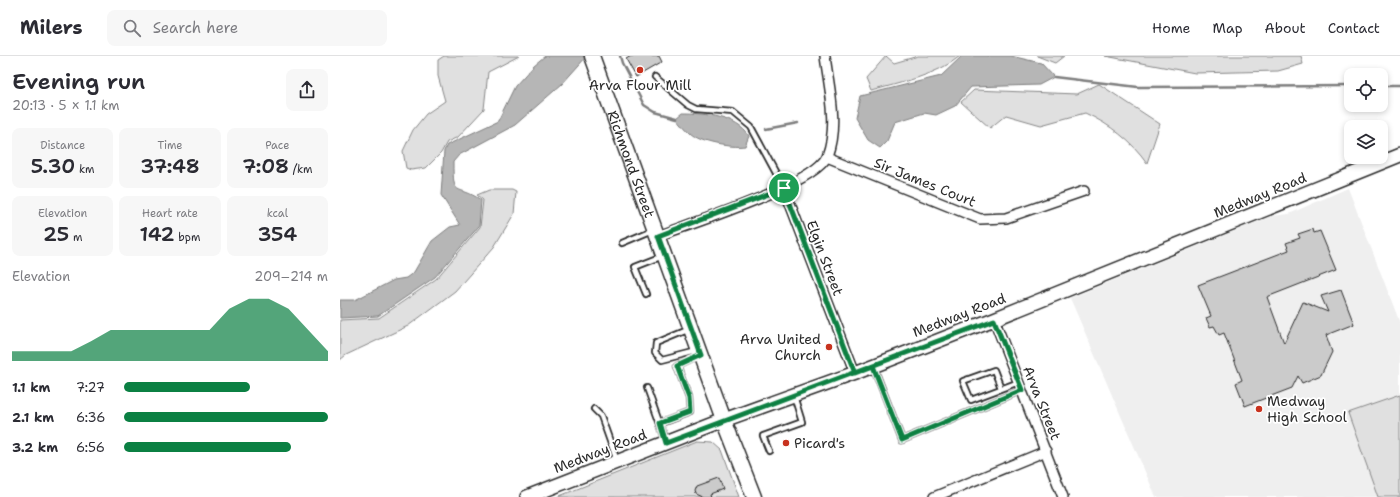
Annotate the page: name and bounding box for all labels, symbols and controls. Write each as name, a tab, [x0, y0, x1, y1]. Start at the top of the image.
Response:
search box	[107, 10, 387, 46]
text: Milers	[20, 15, 83, 40]
icon: search	[121, 17, 143, 39]
text: Search here	[153, 18, 238, 38]
text: Home	[1152, 19, 1191, 37]
text: Map	[1213, 19, 1243, 37]
text: About	[1265, 19, 1306, 37]
text: Contact	[1328, 19, 1380, 37]
marker: Arva Flour Mill	[635, 65, 645, 75]
text: Evening run	[12, 67, 145, 96]
map controls	[1344, 68, 1388, 164]
button: locate	[1344, 68, 1388, 112]
button: share	[286, 69, 328, 111]
place label: Arva Flour Mill	[589, 76, 692, 94]
text: 20:13 · 5 × 1.1 km	[12, 97, 119, 114]
street label: Richmond Street	[604, 108, 659, 220]
button: layers	[1344, 120, 1388, 164]
text: Distance	[40, 138, 85, 153]
text: Time	[157, 138, 183, 153]
text: Pace	[265, 138, 289, 153]
text: 5.30	[31, 153, 75, 179]
text: 37:48	[140, 153, 200, 179]
text: 7:08	[242, 153, 289, 179]
street label: Sir James Court	[871, 153, 979, 211]
text: km	[75, 162, 95, 177]
text: /km	[289, 162, 312, 177]
street label: Medway Road	[1211, 168, 1309, 222]
pin	[767, 171, 801, 205]
icon: arrive	[773, 177, 795, 199]
text: Elevation	[38, 206, 87, 221]
text: Heart rate	[142, 206, 198, 221]
text: kcal	[267, 206, 288, 221]
street label: Elgin Street	[802, 218, 848, 298]
text: 25	[43, 221, 69, 247]
text: 142	[140, 221, 175, 247]
text: 354	[257, 221, 297, 247]
text: m	[69, 230, 82, 245]
text: bpm	[175, 230, 200, 245]
text: Elevation	[12, 268, 70, 285]
text: 209–214 m	[254, 268, 328, 285]
street label: Medway Road	[910, 289, 1008, 341]
place label: Arva United Church	[740, 330, 821, 364]
marker: Arva United Church	[824, 342, 834, 352]
street label: Arva Street	[1019, 363, 1065, 443]
text: 1.1 km	[12, 379, 50, 396]
text: 7:27	[76, 379, 105, 396]
place label: Medway High School	[1267, 392, 1348, 426]
marker: Medway High School	[1254, 404, 1264, 414]
text: 2.1 km	[12, 409, 54, 426]
text: 6:36	[76, 409, 105, 426]
street label: Medway Road	[551, 425, 649, 477]
place label: Picard's	[794, 434, 845, 452]
marker: Picard's	[781, 438, 791, 448]
text: 3.2 km	[12, 439, 58, 456]
text: 6:56	[76, 439, 105, 456]

